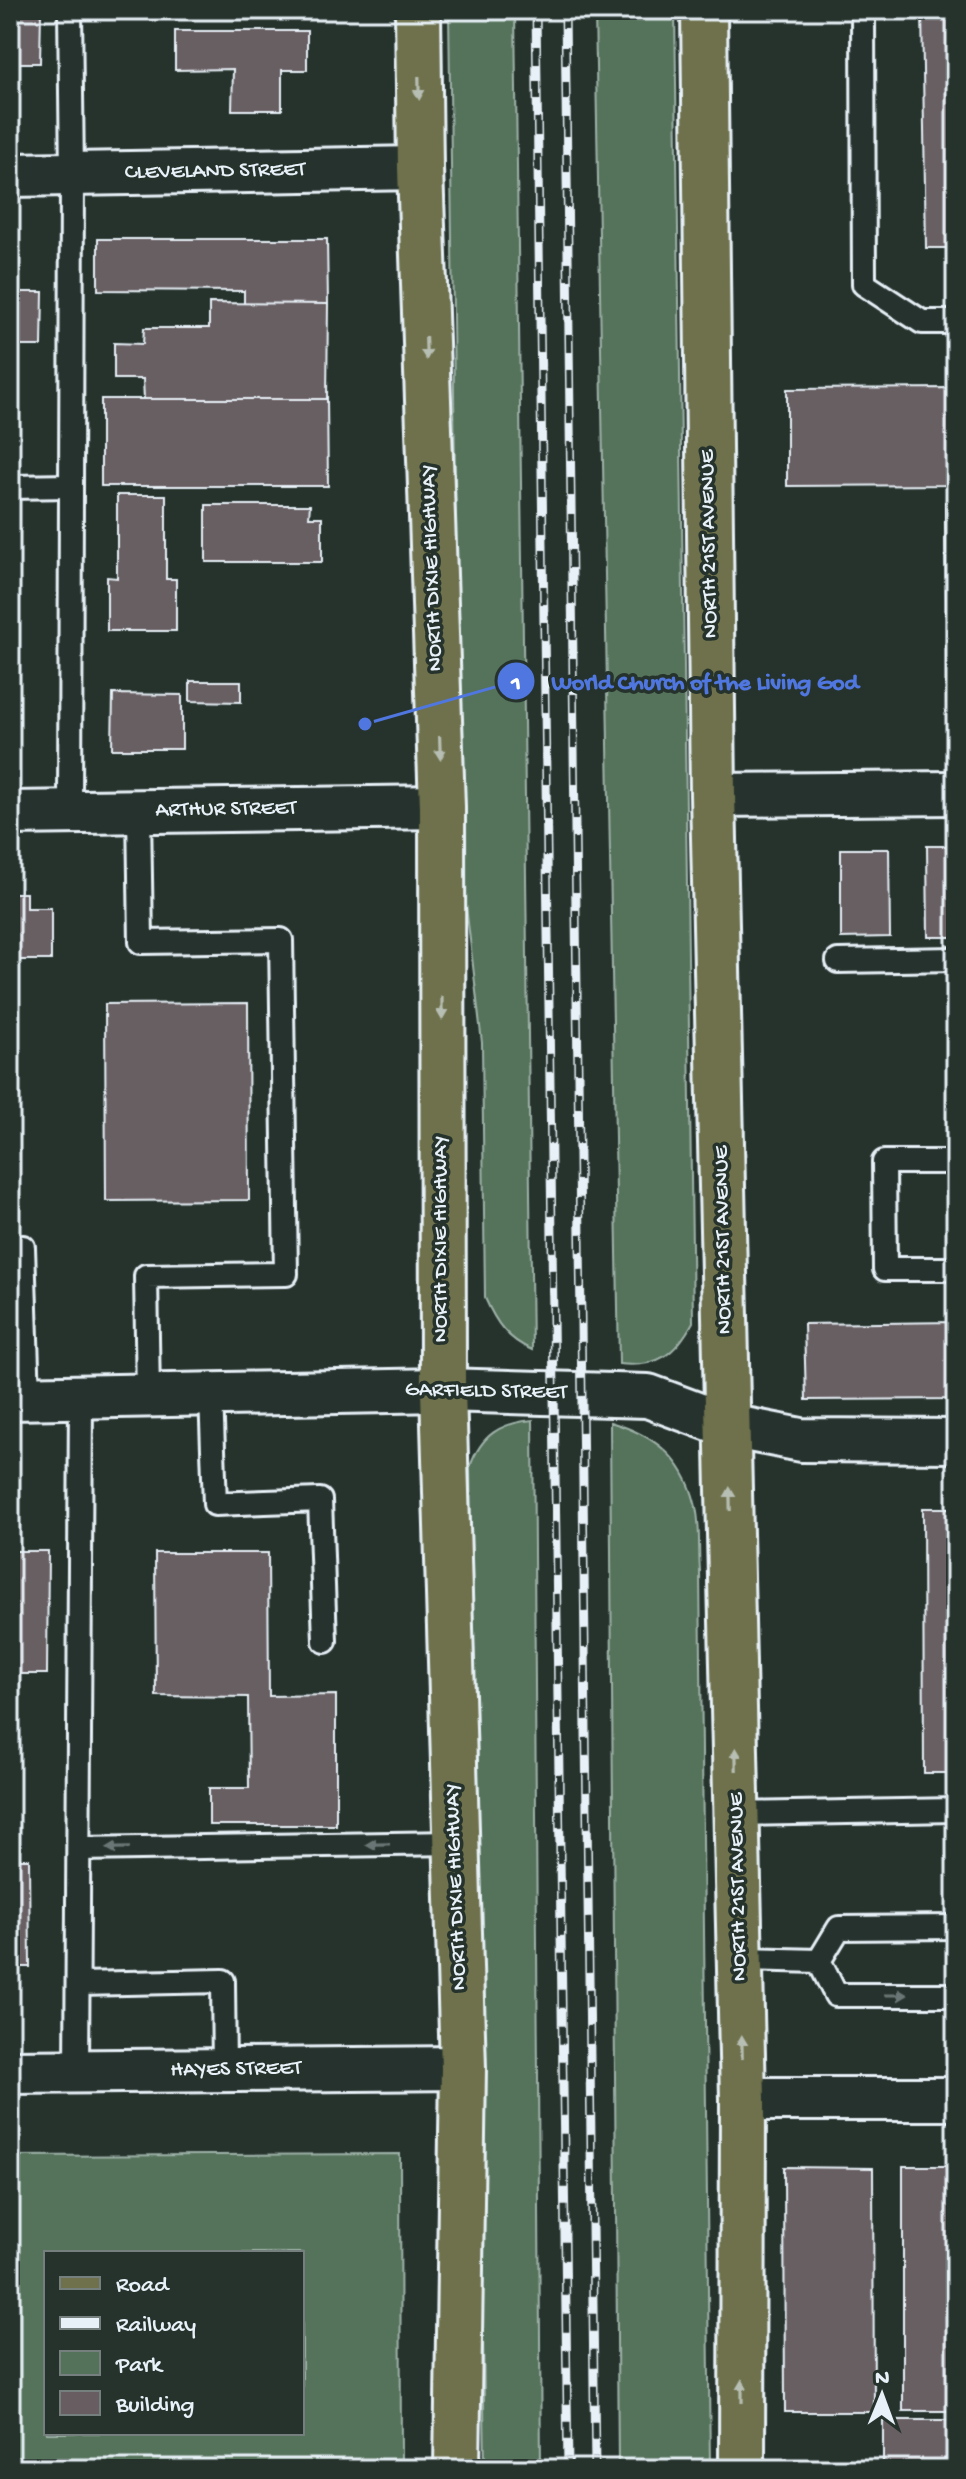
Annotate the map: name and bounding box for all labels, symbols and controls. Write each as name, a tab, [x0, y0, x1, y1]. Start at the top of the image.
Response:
one-way arrow	[413, 76, 425, 101]
street label: CLEVELAND STREET	[124, 157, 307, 187]
one-way arrow	[419, 336, 432, 361]
street label: NORTH 21ST AVENUE	[695, 448, 725, 639]
street label: NORTH DIXIE HIGHWAY	[416, 464, 450, 672]
callout: World Church of the Living God	[496, 657, 875, 705]
text: 1	[510, 670, 521, 699]
text: World Church of the Living God	[550, 670, 862, 699]
one-way arrow	[433, 736, 446, 761]
street label: ARTHUR STREET	[155, 796, 298, 824]
one-way arrow	[436, 996, 448, 1021]
street label: NORTH DIXIE HIGHWAY	[429, 1135, 455, 1343]
street label: NORTH 21ST AVENUE	[709, 1144, 739, 1335]
street label: GARFIELD STREET	[405, 1378, 569, 1406]
one-way arrow	[724, 1486, 737, 1511]
one-way arrow	[730, 1746, 742, 1771]
street label: NORTH DIXIE HIGHWAY	[440, 1783, 474, 1991]
street label: NORTH 21ST AVENUE	[724, 1791, 754, 1982]
one-way arrow	[365, 1838, 390, 1851]
one-way arrow	[105, 1842, 130, 1855]
one-way arrow	[884, 1989, 909, 2001]
one-way arrow	[736, 2034, 748, 2059]
street label: HAYES STREET	[170, 2056, 303, 2084]
legend	[44, 2251, 304, 2435]
text: Road	[116, 2272, 170, 2301]
text: Railway	[116, 2312, 196, 2341]
text: Park	[115, 2352, 164, 2381]
north arrow	[842, 2355, 922, 2435]
text: N	[875, 2366, 890, 2392]
one-way arrow	[736, 2378, 748, 2403]
text: Building	[115, 2392, 194, 2421]

